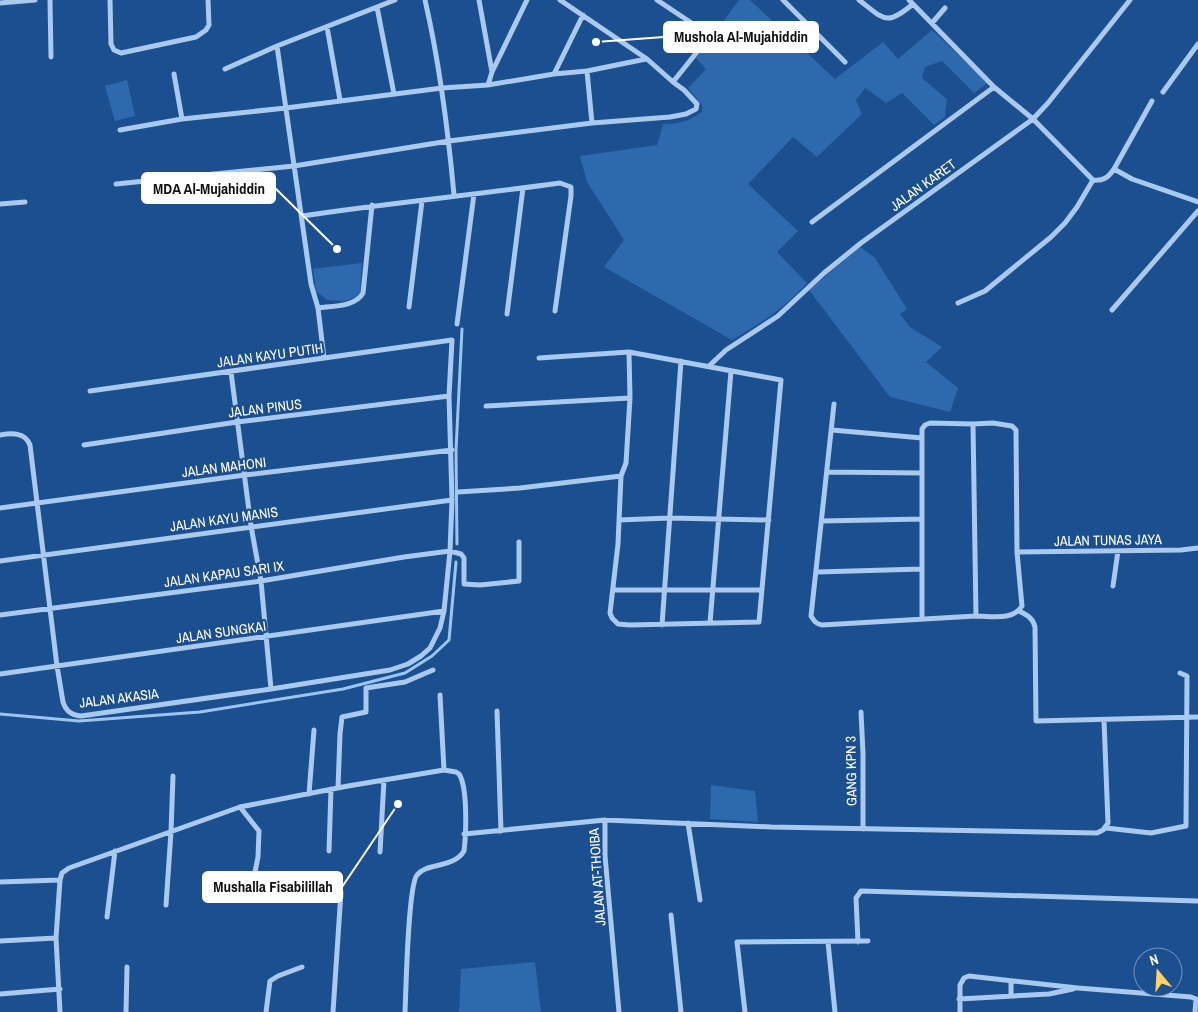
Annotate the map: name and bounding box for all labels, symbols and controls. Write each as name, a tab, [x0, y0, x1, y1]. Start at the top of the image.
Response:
callout: Mushola Al-Mujahiddin	[664, 22, 818, 52]
text: Mushola Al-Mujahiddin	[674, 26, 808, 47]
street label: JALAN KARET	[886, 155, 960, 215]
callout: MDA Al-Mujahiddin	[142, 173, 275, 203]
text: MDA Al-Mujahiddin	[153, 178, 265, 199]
street label: JALAN KAYU PUTIH	[216, 339, 324, 371]
street label: JALAN PINUS	[227, 395, 303, 421]
street label: JALAN MAHONI	[181, 453, 267, 481]
street label: JALAN KAYU MANIS	[169, 502, 279, 535]
street label: JALAN TUNAS JAYA	[1054, 530, 1162, 550]
street label: JALAN KAPAU SARI IX	[163, 557, 286, 591]
street label: JALAN SUNGKAI	[175, 617, 267, 647]
street label: JALAN AKASIA	[78, 684, 160, 712]
street label: GANG KPN 3	[841, 736, 861, 806]
street label: JALAN AT-THOIBA	[585, 827, 609, 927]
callout: Mushalla Fisabilillah	[203, 872, 342, 902]
text: Mushalla Fisabilillah	[213, 876, 333, 897]
north arrow	[1133, 947, 1183, 997]
text: N	[1147, 950, 1161, 969]

